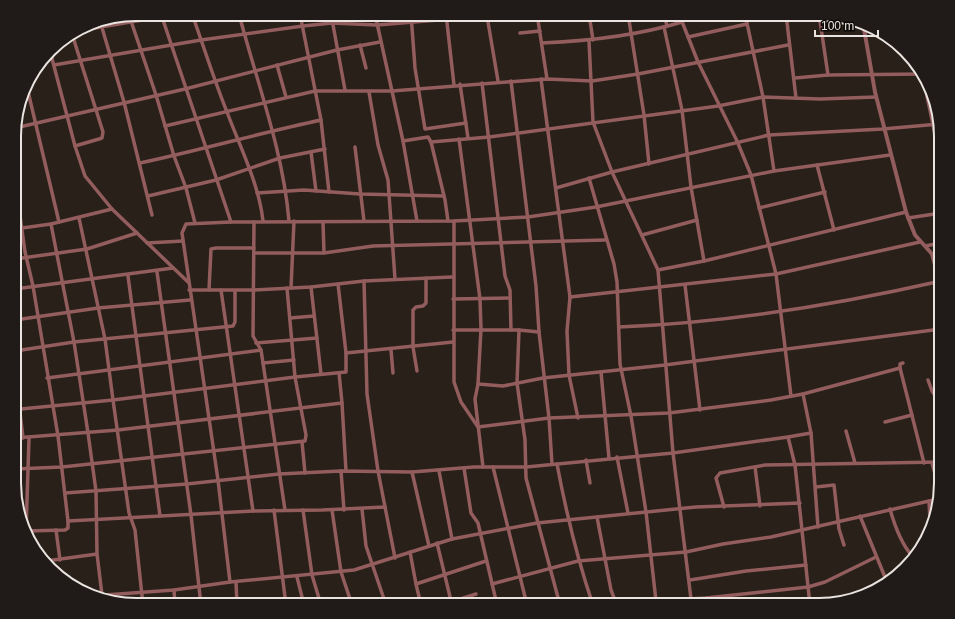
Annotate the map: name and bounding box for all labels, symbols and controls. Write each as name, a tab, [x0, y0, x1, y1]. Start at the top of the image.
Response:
scale bar	[815, 12, 878, 38]
text: 100 m	[821, 19, 854, 33]

